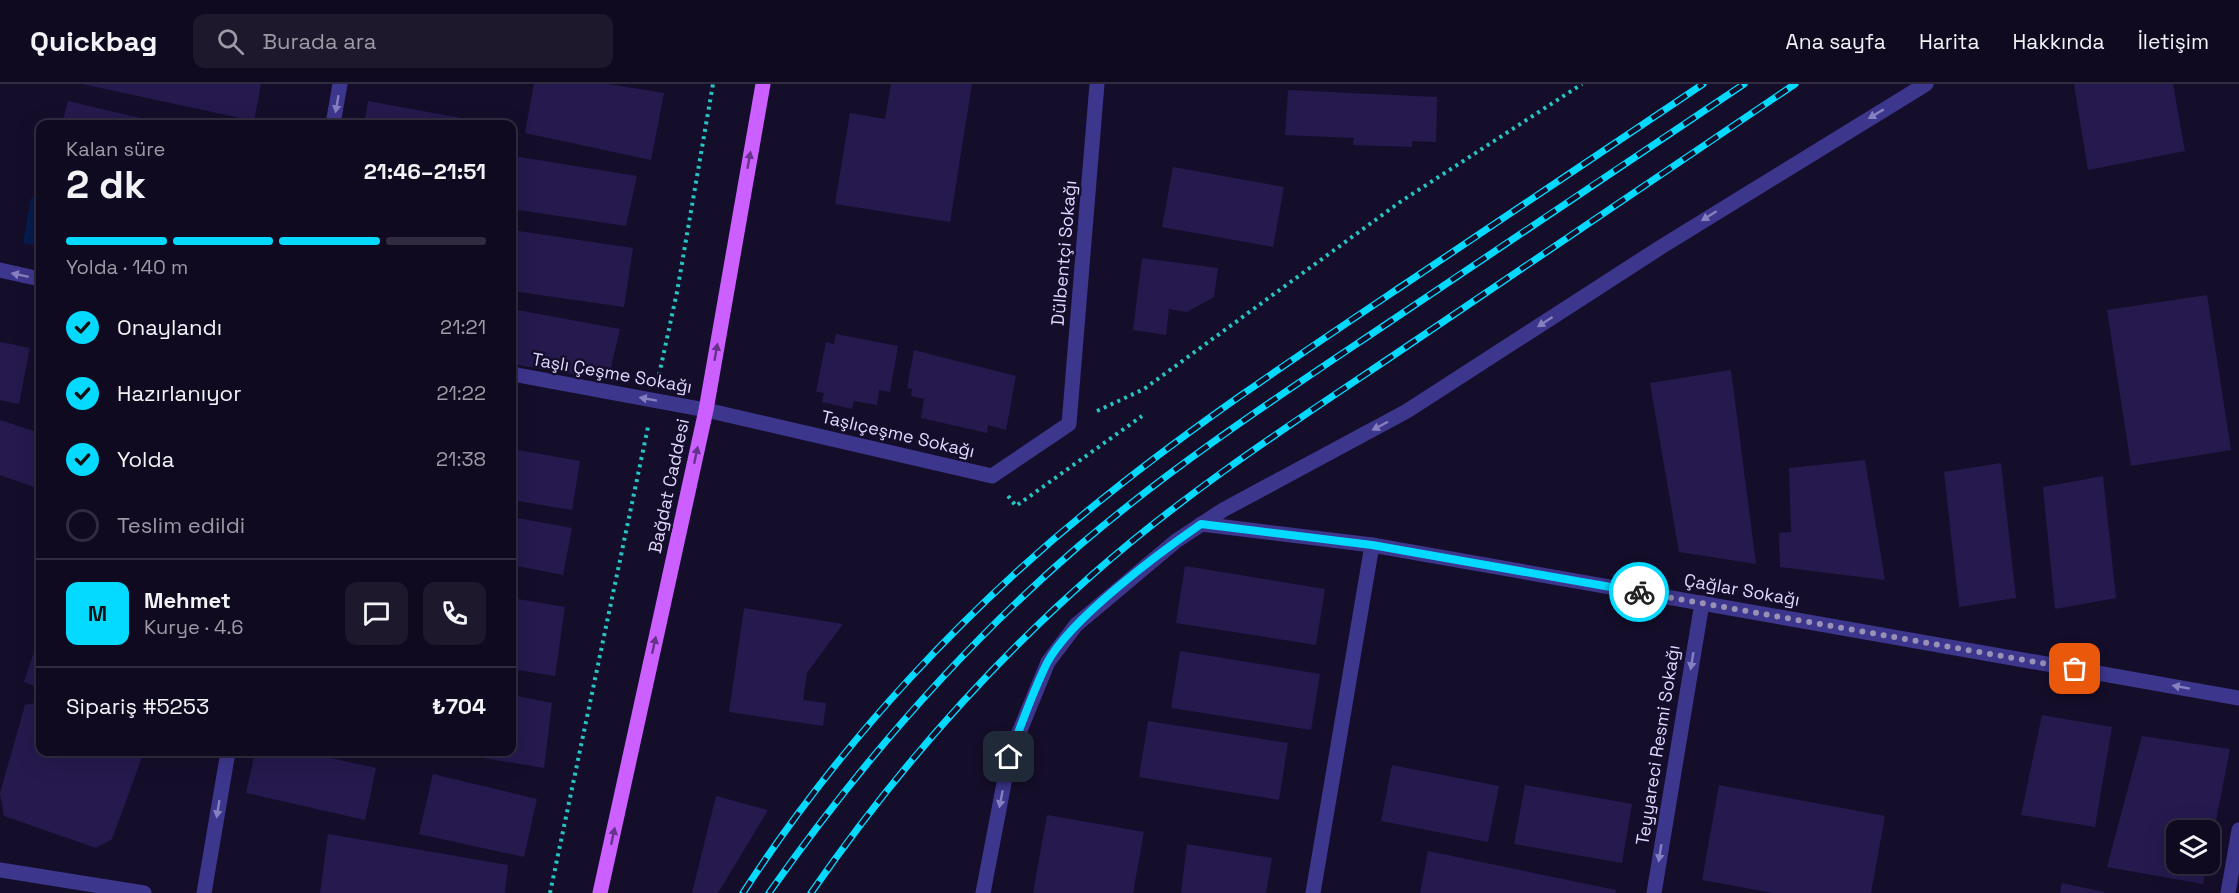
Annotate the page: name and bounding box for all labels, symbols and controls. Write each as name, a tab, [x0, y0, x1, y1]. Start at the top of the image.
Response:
search box	[193, 14, 613, 68]
text: Quickbag	[30, 23, 157, 59]
icon: search	[214, 25, 247, 58]
text: Burada ara	[262, 27, 376, 55]
text: Ana sayfa	[1786, 28, 1886, 55]
text: Harita	[1919, 28, 1980, 55]
text: Hakkında	[2013, 28, 2105, 55]
text: İletişim	[2138, 28, 2209, 55]
one-way arrow	[332, 95, 341, 114]
one-way arrow	[1868, 109, 1884, 120]
text: Kalan süre	[66, 136, 165, 162]
one-way arrow	[745, 150, 754, 169]
text: 21:46–21:51	[364, 157, 486, 185]
text: 2 dk	[66, 160, 146, 209]
street label: Dülbentçi Sokağı	[1046, 179, 1081, 327]
one-way arrow	[1701, 211, 1718, 222]
text: Yolda · 140 m	[66, 254, 188, 280]
one-way arrow	[11, 269, 30, 279]
icon: check	[66, 311, 99, 344]
text: Onaylandı	[117, 313, 222, 341]
text: 21:21	[440, 314, 486, 340]
one-way arrow	[1538, 316, 1554, 328]
one-way arrow	[712, 342, 721, 361]
street label: Taşlı Çeşme Sokağı	[530, 347, 694, 398]
icon: check	[66, 377, 99, 410]
text: Hazırlanıyor	[117, 379, 242, 407]
text: 21:22	[436, 380, 486, 406]
one-way arrow	[639, 394, 658, 403]
street label: Taşlıçeşme Sokağı	[819, 405, 977, 462]
street label: Bağdat Caddesi	[643, 416, 694, 555]
one-way arrow	[1372, 421, 1389, 431]
icon: check	[66, 443, 99, 476]
text: Yolda	[117, 445, 174, 473]
one-way arrow	[692, 445, 701, 464]
text: 21:38	[436, 446, 486, 472]
text: Teslim edildi	[117, 511, 245, 539]
courier	[1609, 562, 1669, 622]
street label: Çağlar Sokağı	[1682, 568, 1802, 611]
icon: bike	[1623, 576, 1656, 609]
button: chat	[345, 582, 408, 645]
button: phone	[423, 582, 486, 645]
text: Mehmet	[144, 586, 231, 614]
text: M	[88, 599, 107, 627]
text: Kurye · 4.6	[144, 614, 244, 640]
one-way arrow	[650, 636, 660, 655]
street label: Teyyareci Resmi Sokağı	[1630, 643, 1685, 847]
pin	[2049, 643, 2100, 694]
one-way arrow	[1687, 651, 1696, 670]
icon: bag	[2058, 652, 2091, 685]
one-way arrow	[2172, 683, 2191, 692]
text: Sipariş #5253	[66, 692, 209, 720]
text: ₺704	[432, 692, 486, 720]
pin	[983, 731, 1034, 782]
icon: home	[992, 740, 1025, 773]
one-way arrow	[996, 790, 1005, 809]
one-way arrow	[213, 800, 222, 819]
map controls	[2166, 820, 2220, 874]
button: layers	[2166, 820, 2220, 874]
one-way arrow	[609, 826, 618, 845]
one-way arrow	[1656, 844, 1665, 863]

